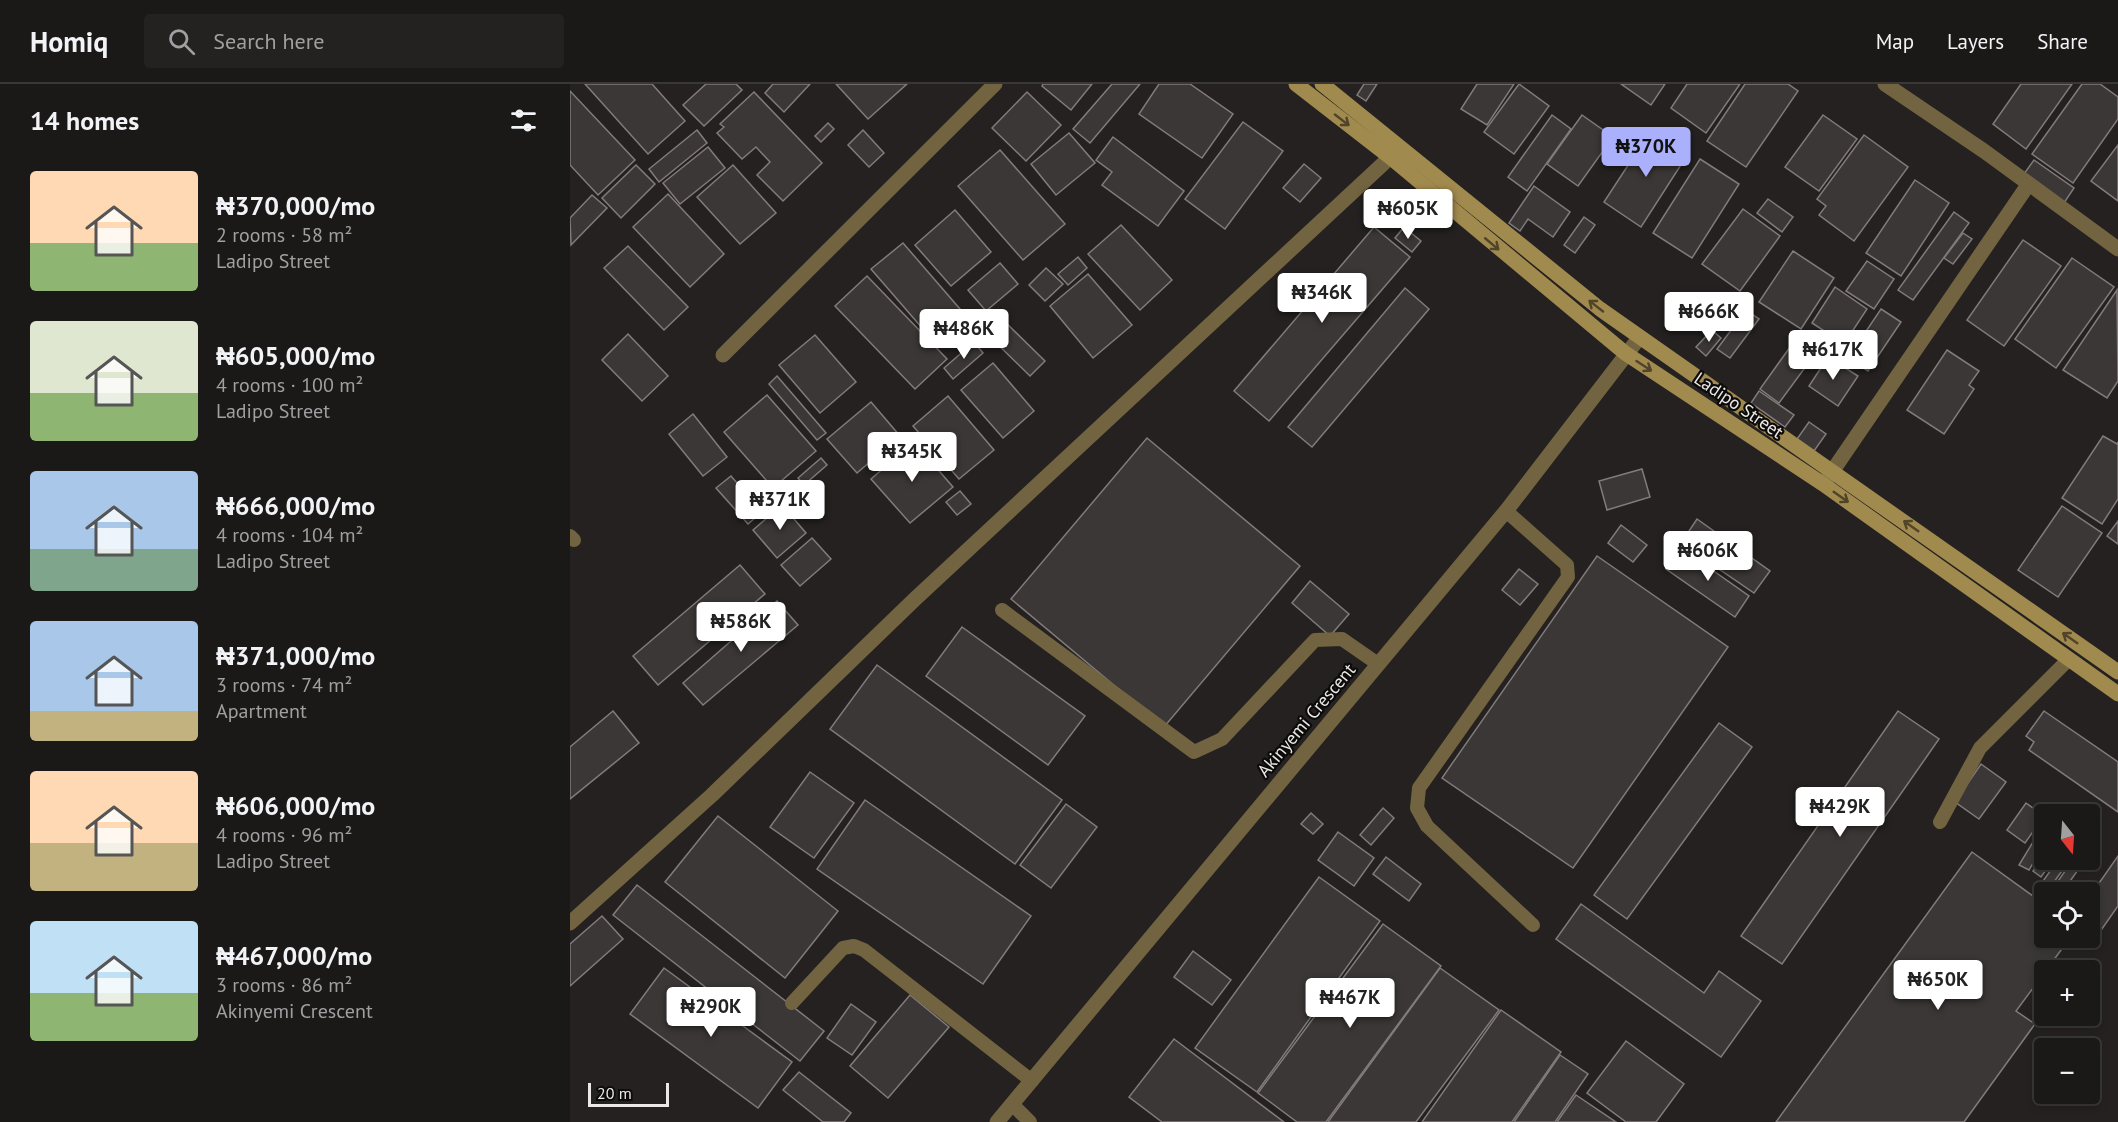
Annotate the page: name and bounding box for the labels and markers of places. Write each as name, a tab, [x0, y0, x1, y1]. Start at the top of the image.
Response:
pin: ₦370K	[1604, 127, 1688, 178]
pin: ₦605K	[1366, 189, 1450, 240]
pin: ₦346K	[1280, 273, 1364, 324]
pin: ₦666K	[1667, 292, 1751, 343]
pin: ₦486K	[922, 309, 1006, 360]
pin: ₦617K	[1791, 330, 1875, 381]
pin: ₦345K	[870, 432, 954, 483]
pin: ₦371K	[738, 480, 822, 531]
pin: ₦606K	[1666, 531, 1750, 582]
pin: ₦586K	[699, 602, 783, 653]
pin: ₦429K	[1798, 787, 1882, 838]
pin: ₦650K	[1896, 960, 1980, 1011]
pin: ₦467K	[1308, 978, 1392, 1029]
pin: ₦290K	[669, 987, 753, 1038]

